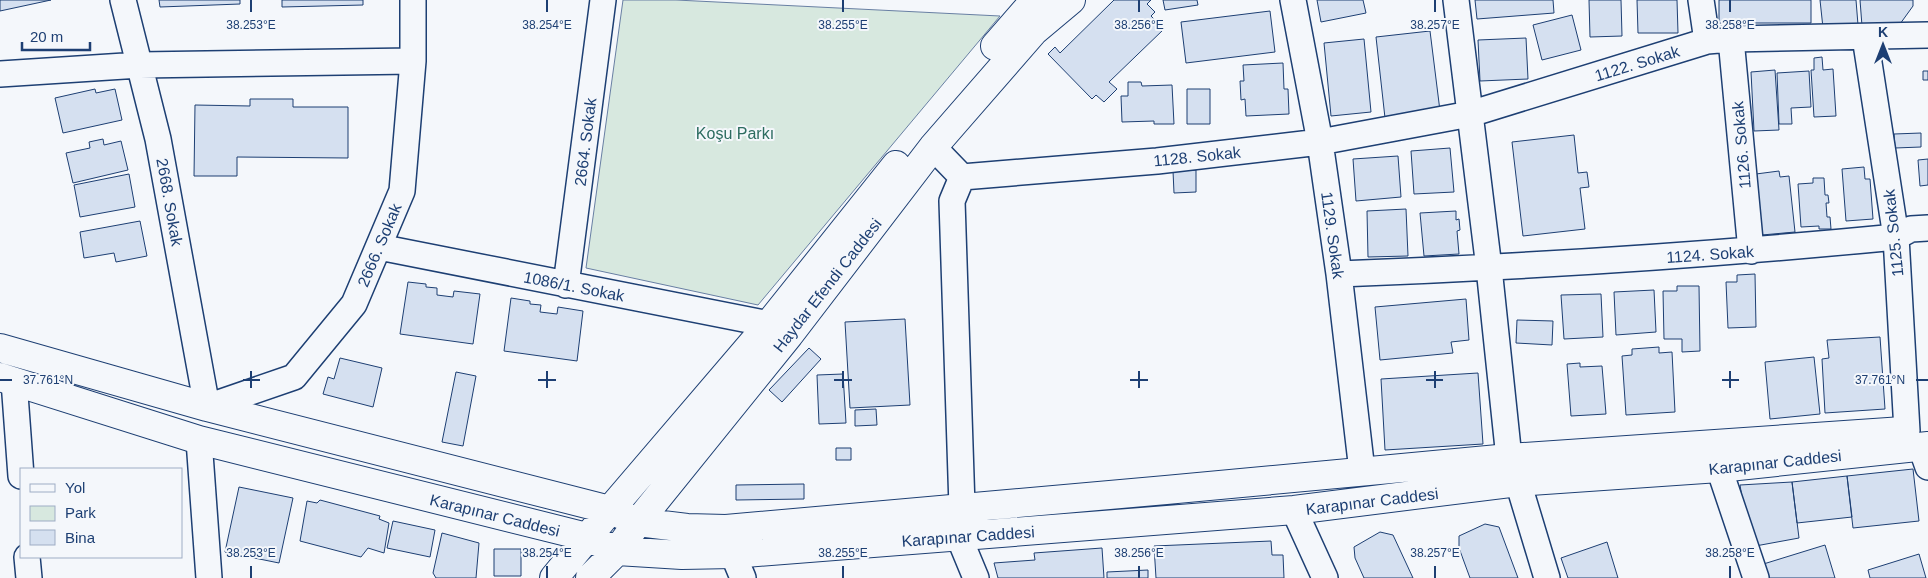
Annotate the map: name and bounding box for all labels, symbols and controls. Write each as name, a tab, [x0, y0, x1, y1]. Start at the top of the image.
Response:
text: 38.253°E	[226, 18, 276, 32]
text: 38.254°E	[522, 18, 572, 32]
text: 38.255°E	[818, 18, 868, 32]
text: 38.256°E	[1114, 18, 1164, 32]
text: 38.257°E	[1410, 18, 1460, 32]
text: 38.258°E	[1705, 18, 1755, 32]
scale bar	[22, 20, 90, 52]
north arrow	[1858, 20, 1908, 70]
text: K	[1878, 24, 1888, 40]
text: 20 m	[30, 28, 63, 45]
street label: 1122. Sokak	[1593, 42, 1683, 84]
street label: 2664. Sokak	[572, 96, 599, 187]
street label: 1126. Sokak	[1729, 100, 1754, 189]
park label: Koşu Parkı	[696, 125, 774, 142]
street label: 1128. Sokak	[1153, 143, 1243, 170]
street label: 2668. Sokak	[153, 157, 186, 248]
street label: 1125. Sokak	[1880, 187, 1907, 277]
street label: 1129. Sokak	[1318, 190, 1347, 281]
street label: 2666. Sokak	[354, 200, 405, 289]
street label: Haydar Efendi Caddesi	[770, 215, 885, 355]
street label: 1124. Sokak	[1666, 243, 1755, 266]
street label: 1086/1. Sokak	[522, 268, 627, 305]
text: 37.761°N	[23, 373, 73, 387]
text: 37.761°N	[1855, 373, 1905, 387]
street label: Karapınar Caddesi	[1708, 447, 1842, 478]
legend	[20, 468, 182, 558]
text: Yol	[65, 479, 85, 496]
street label: Karapınar Caddesi	[1305, 485, 1439, 518]
street label: Karapınar Caddesi	[428, 491, 562, 540]
text: Park	[65, 504, 96, 521]
street label: Karapınar Caddesi	[901, 523, 1035, 550]
text: Bina	[65, 529, 96, 546]
text: 38.253°E	[226, 546, 276, 560]
text: 38.254°E	[522, 546, 572, 560]
text: 38.255°E	[818, 546, 868, 560]
text: 38.256°E	[1114, 546, 1164, 560]
text: 38.257°E	[1410, 546, 1460, 560]
text: 38.258°E	[1705, 546, 1755, 560]

